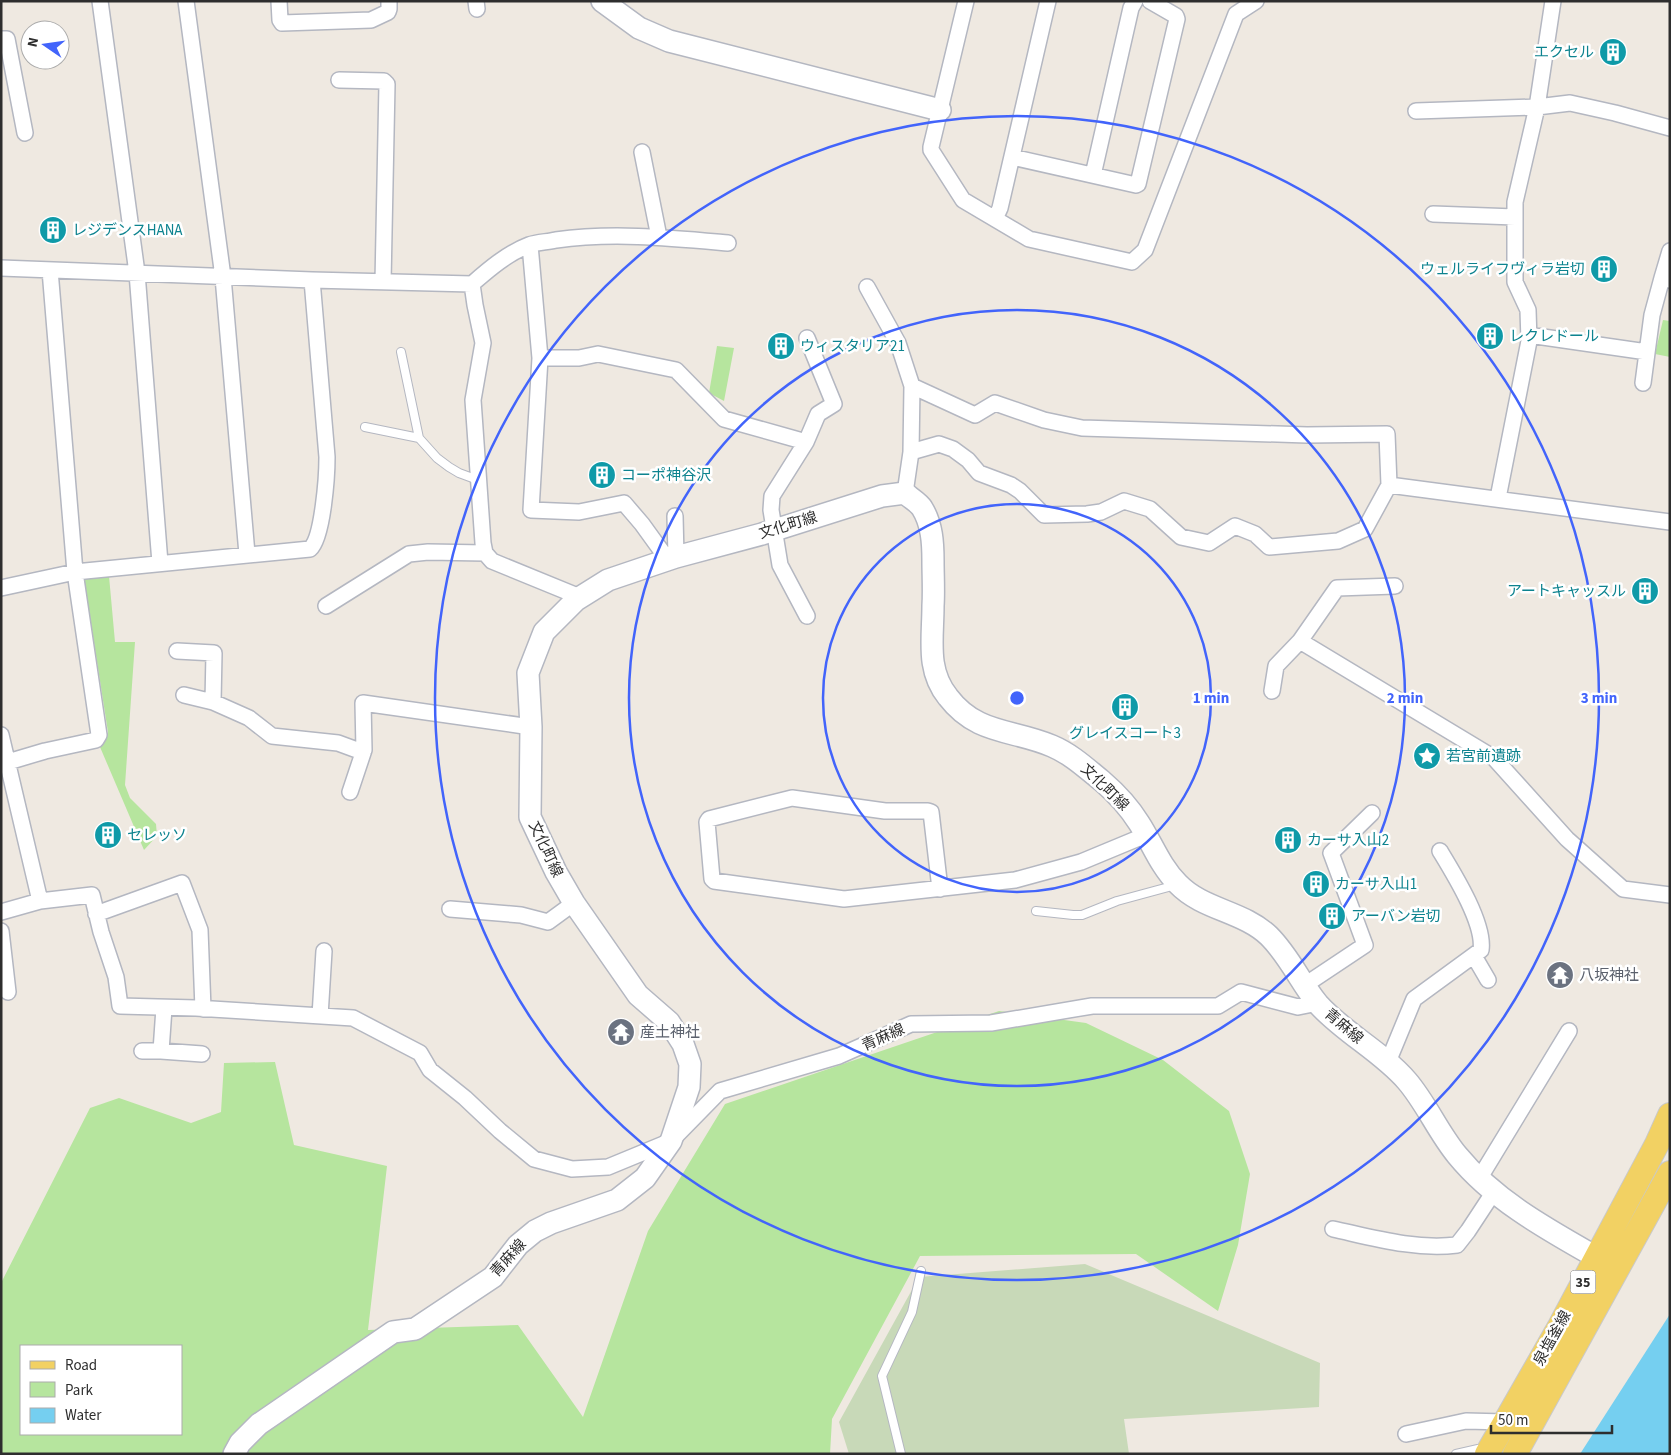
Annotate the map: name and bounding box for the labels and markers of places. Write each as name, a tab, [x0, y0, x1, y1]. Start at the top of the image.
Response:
building icon: エクセル	[1598, 37, 1628, 67]
place label: エクセル	[1534, 42, 1594, 63]
building icon: レジデンスHANA	[38, 215, 68, 245]
place label: レジデンスHANA	[72, 220, 183, 241]
building icon: ウェルライフヴィラ岩切	[1589, 254, 1619, 284]
place label: ウェルライフヴィラ岩切	[1420, 259, 1585, 280]
building icon: レクレドール	[1475, 321, 1505, 351]
place label: レクレドール	[1509, 326, 1599, 347]
building icon: ウィスタリア21	[766, 331, 796, 361]
place label: ウィスタリア21	[800, 336, 905, 357]
building icon: コーポ神谷沢	[587, 460, 617, 490]
place label: コーポ神谷沢	[621, 465, 711, 486]
building icon: アートキャッスル	[1630, 576, 1660, 606]
place label: アートキャッスル	[1507, 581, 1626, 602]
centre of rings	[1008, 689, 1026, 707]
building icon: グレイスコート3	[1110, 692, 1140, 722]
place label: グレイスコート3	[1069, 723, 1181, 744]
place icon: 若宮前遺跡	[1412, 741, 1442, 771]
place label: 若宮前遺跡	[1446, 746, 1521, 767]
building icon: セレッソ	[93, 820, 123, 850]
place label: セレッソ	[127, 825, 187, 846]
building icon: カーサ入山2	[1273, 825, 1303, 855]
place label: カーサ入山2	[1307, 830, 1389, 851]
building icon: カーサ入山1	[1301, 869, 1331, 899]
place label: カーサ入山1	[1335, 874, 1417, 895]
building icon: アーバン岩切	[1317, 901, 1347, 931]
place label: アーバン岩切	[1351, 906, 1441, 927]
temple icon: 八坂神社	[1545, 960, 1575, 990]
place label: 八坂神社	[1579, 965, 1639, 986]
temple icon: 産土神社	[606, 1017, 636, 1047]
place label: 産土神社	[640, 1022, 700, 1043]

